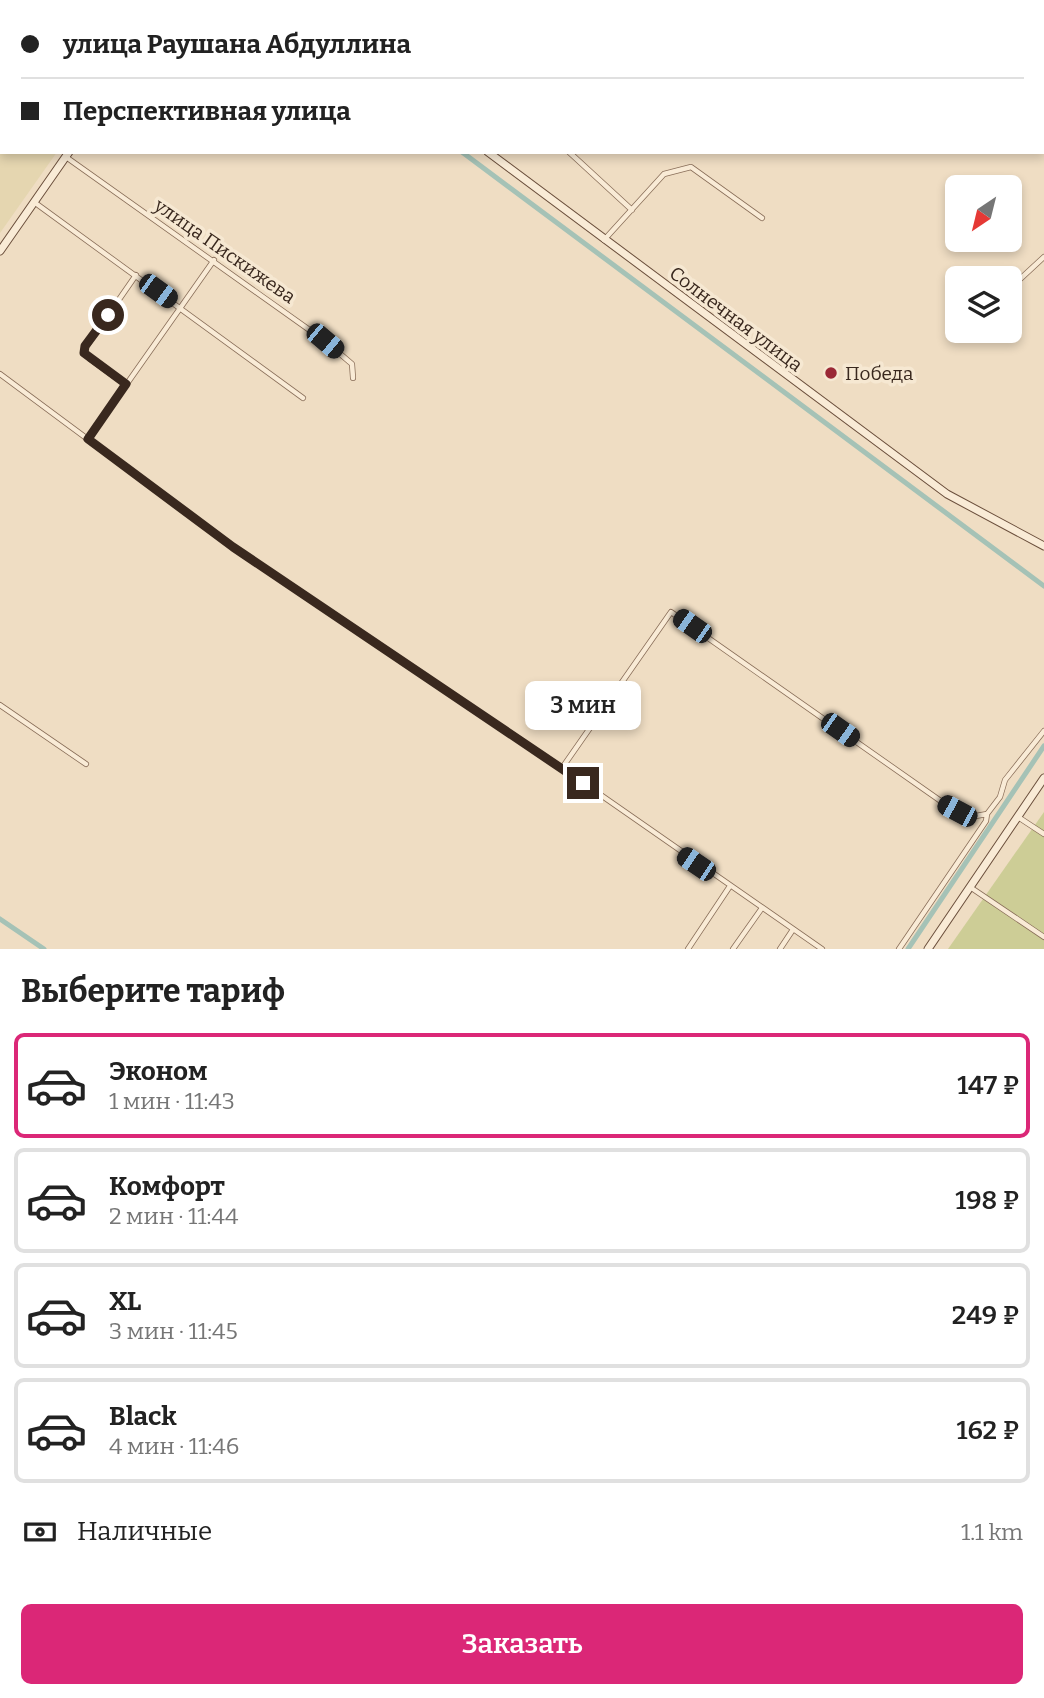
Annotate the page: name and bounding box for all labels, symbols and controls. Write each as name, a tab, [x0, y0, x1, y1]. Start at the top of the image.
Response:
text: улица Раушана Абдуллина	[63, 29, 411, 60]
text: Перспективная улица	[63, 96, 351, 127]
north arrow	[945, 175, 1022, 252]
map controls	[945, 175, 1022, 343]
street label: улица Пискижева	[149, 193, 301, 309]
street label: Солнечная улица	[665, 261, 808, 377]
button: layers	[945, 266, 1022, 343]
car	[135, 270, 182, 312]
route start	[92, 299, 124, 331]
car	[303, 319, 348, 363]
place label: Победа	[845, 362, 914, 385]
marker: Победа	[823, 365, 839, 381]
car	[669, 605, 716, 647]
callout: 3 мин	[525, 682, 641, 730]
text: 3 мин	[550, 691, 616, 719]
car	[817, 709, 864, 751]
route end	[567, 767, 599, 799]
car	[934, 792, 981, 830]
car	[673, 844, 720, 884]
text: Выберите тариф	[21, 972, 285, 1010]
icon: car	[25, 1054, 88, 1117]
text: Эконом	[109, 1056, 208, 1087]
text: 147 ₽	[957, 1070, 1019, 1101]
text: 1 мин · 11:43	[109, 1087, 235, 1115]
icon: car	[25, 1169, 88, 1232]
text: Комфорт	[109, 1171, 225, 1202]
text: 198 ₽	[955, 1185, 1019, 1216]
text: 2 мин · 11:44	[109, 1202, 238, 1230]
icon: car	[25, 1284, 88, 1347]
text: XL	[109, 1286, 141, 1317]
text: 249 ₽	[952, 1300, 1019, 1331]
text: 3 мин · 11:45	[109, 1317, 238, 1345]
icon: car	[25, 1399, 88, 1462]
text: Black	[109, 1401, 177, 1432]
text: 162 ₽	[957, 1415, 1019, 1446]
text: 4 мин · 11:46	[109, 1432, 239, 1460]
icon: cash	[21, 1513, 59, 1551]
text: Наличные	[77, 1516, 212, 1547]
text: 1.1 km	[961, 1518, 1023, 1546]
button: Заказать	[21, 1604, 1023, 1684]

